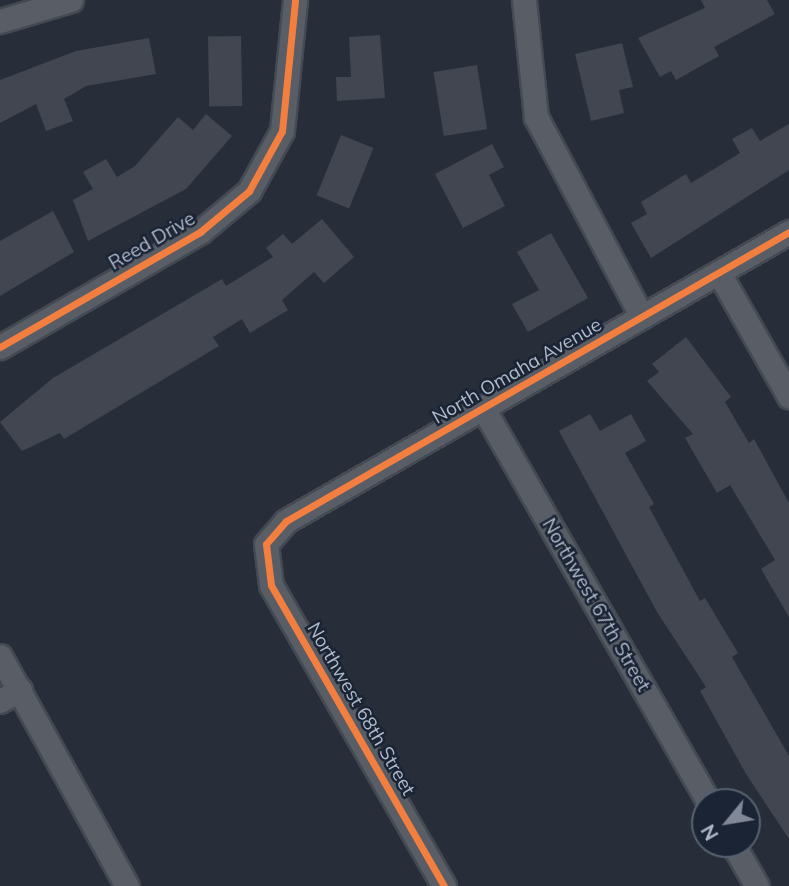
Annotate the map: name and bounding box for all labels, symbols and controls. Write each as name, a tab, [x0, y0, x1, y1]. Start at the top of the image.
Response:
street label: Reed Drive	[105, 207, 199, 275]
street label: North Omaha Avenue	[428, 313, 606, 429]
street label: Northwest 67th Street	[537, 514, 655, 696]
street label: Northwest 68th Street	[302, 618, 420, 800]
north arrow	[691, 788, 761, 858]
text: N	[696, 820, 724, 845]

